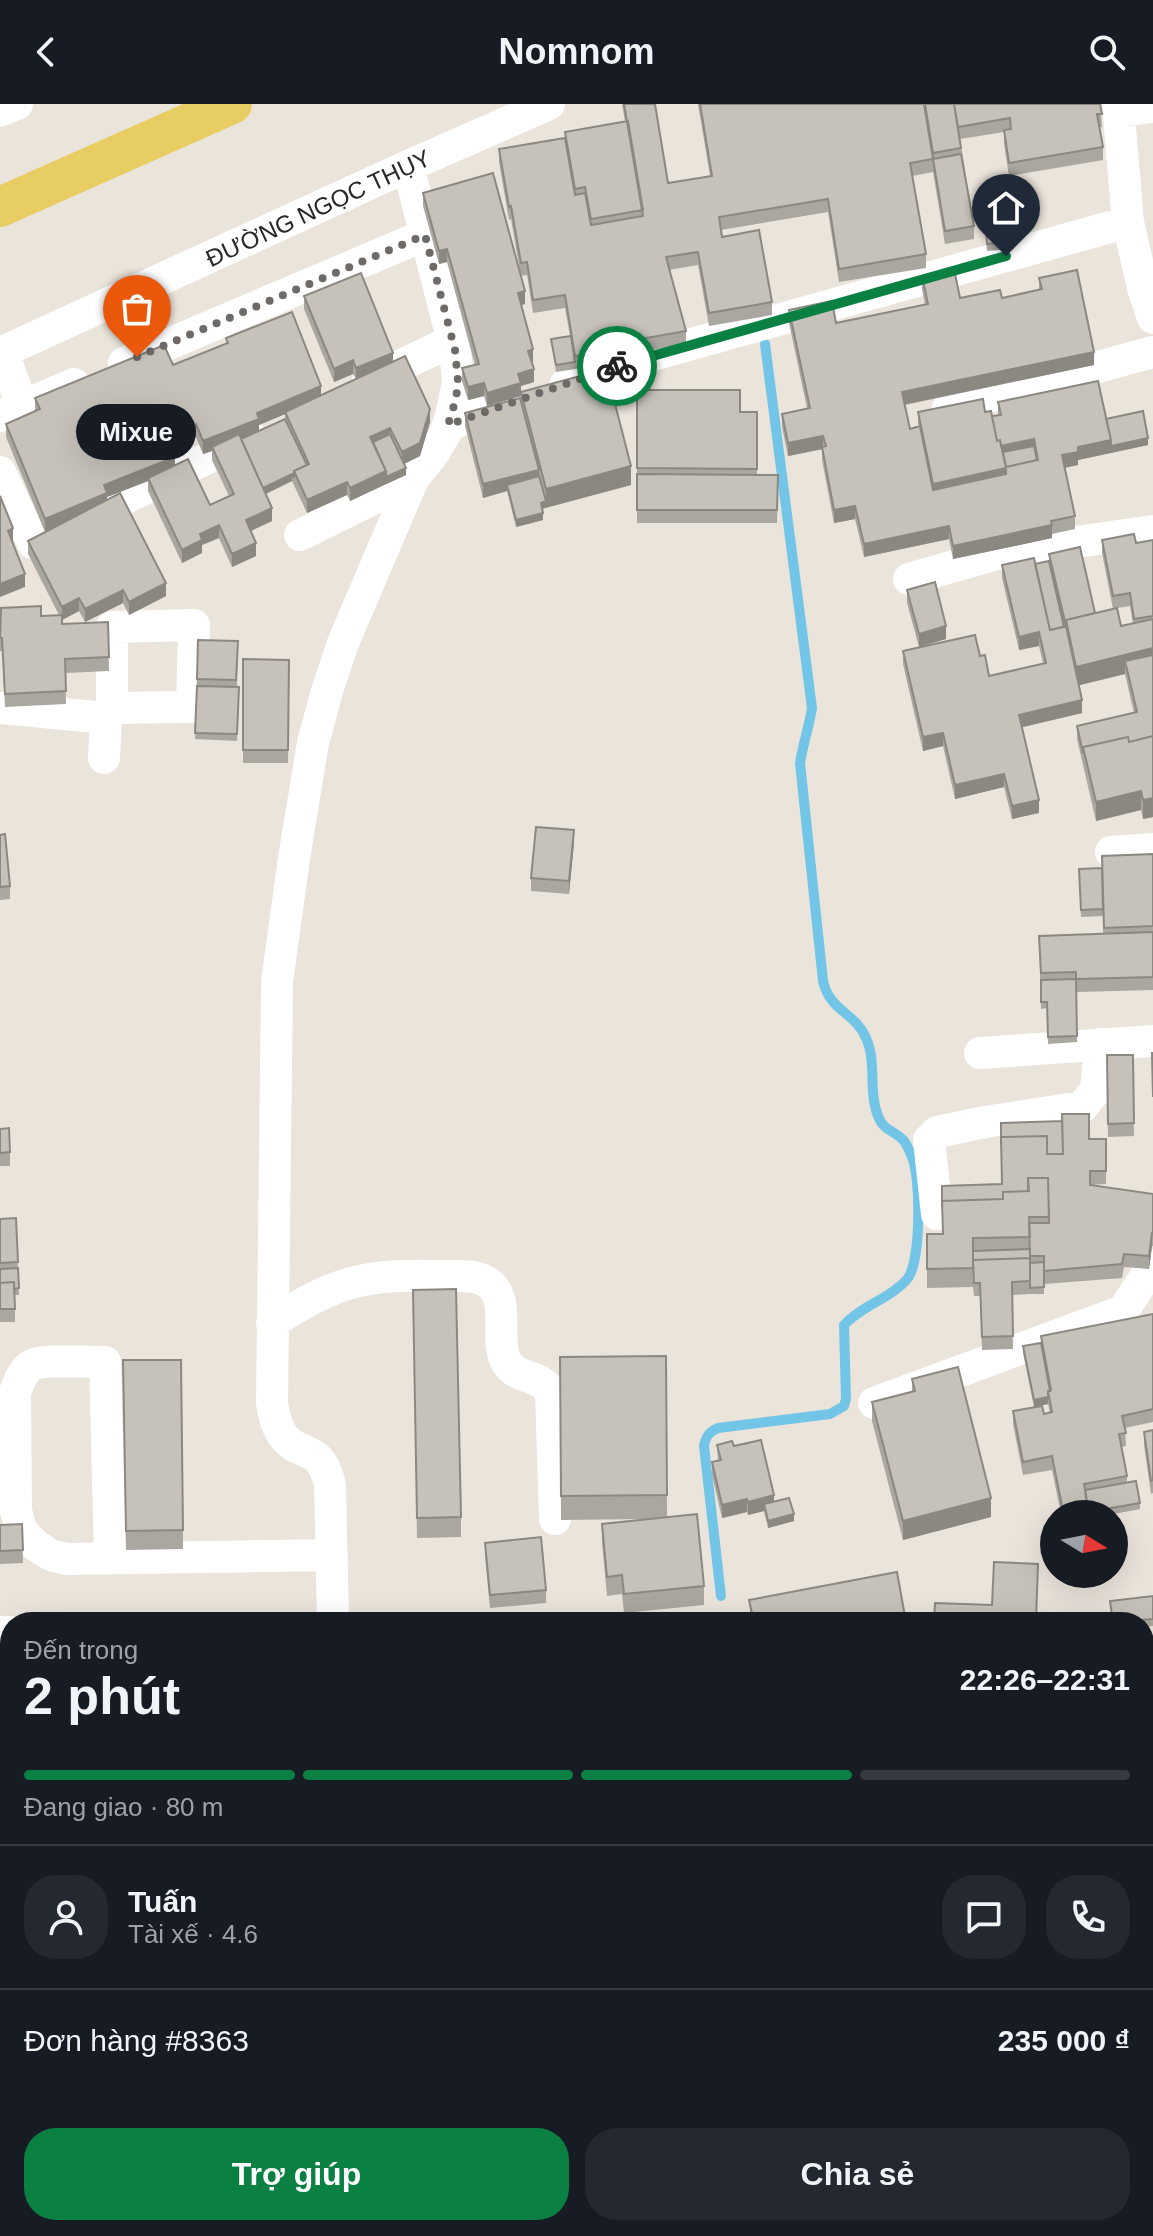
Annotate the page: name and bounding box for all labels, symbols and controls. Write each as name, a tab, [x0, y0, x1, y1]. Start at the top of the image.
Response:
icon: back	[24, 30, 68, 74]
icon: search	[1085, 30, 1129, 74]
text: Nomnom	[499, 31, 655, 72]
street label: ĐƯỜNG NGỌC THỤY	[201, 144, 435, 272]
pin	[972, 174, 1040, 256]
icon: home	[984, 186, 1028, 230]
pin	[103, 275, 171, 357]
icon: bag	[115, 287, 159, 331]
courier	[577, 326, 657, 406]
icon: bike	[595, 344, 639, 388]
callout: Mixue	[77, 405, 197, 461]
text: Mixue	[99, 417, 173, 447]
north arrow	[1040, 1500, 1128, 1588]
map controls	[1040, 1500, 1128, 1588]
text: Đến trong	[24, 1635, 138, 1665]
text: 22:26–22:31	[960, 1663, 1130, 1696]
text: 2 phút	[24, 1667, 180, 1725]
text: Đang giao · 80 m	[24, 1792, 223, 1822]
button: person	[24, 1875, 108, 1959]
button: chat	[942, 1875, 1026, 1959]
button: phone	[1046, 1875, 1130, 1959]
text: Tuấn	[128, 1885, 197, 1918]
text: Tài xế · 4.6	[128, 1919, 258, 1949]
text: Đơn hàng #8363	[24, 2024, 249, 2057]
text: 235 000 ₫	[998, 2024, 1130, 2057]
button: Trợ giúp	[24, 2128, 569, 2220]
button: Chia sẻ	[585, 2128, 1130, 2220]

